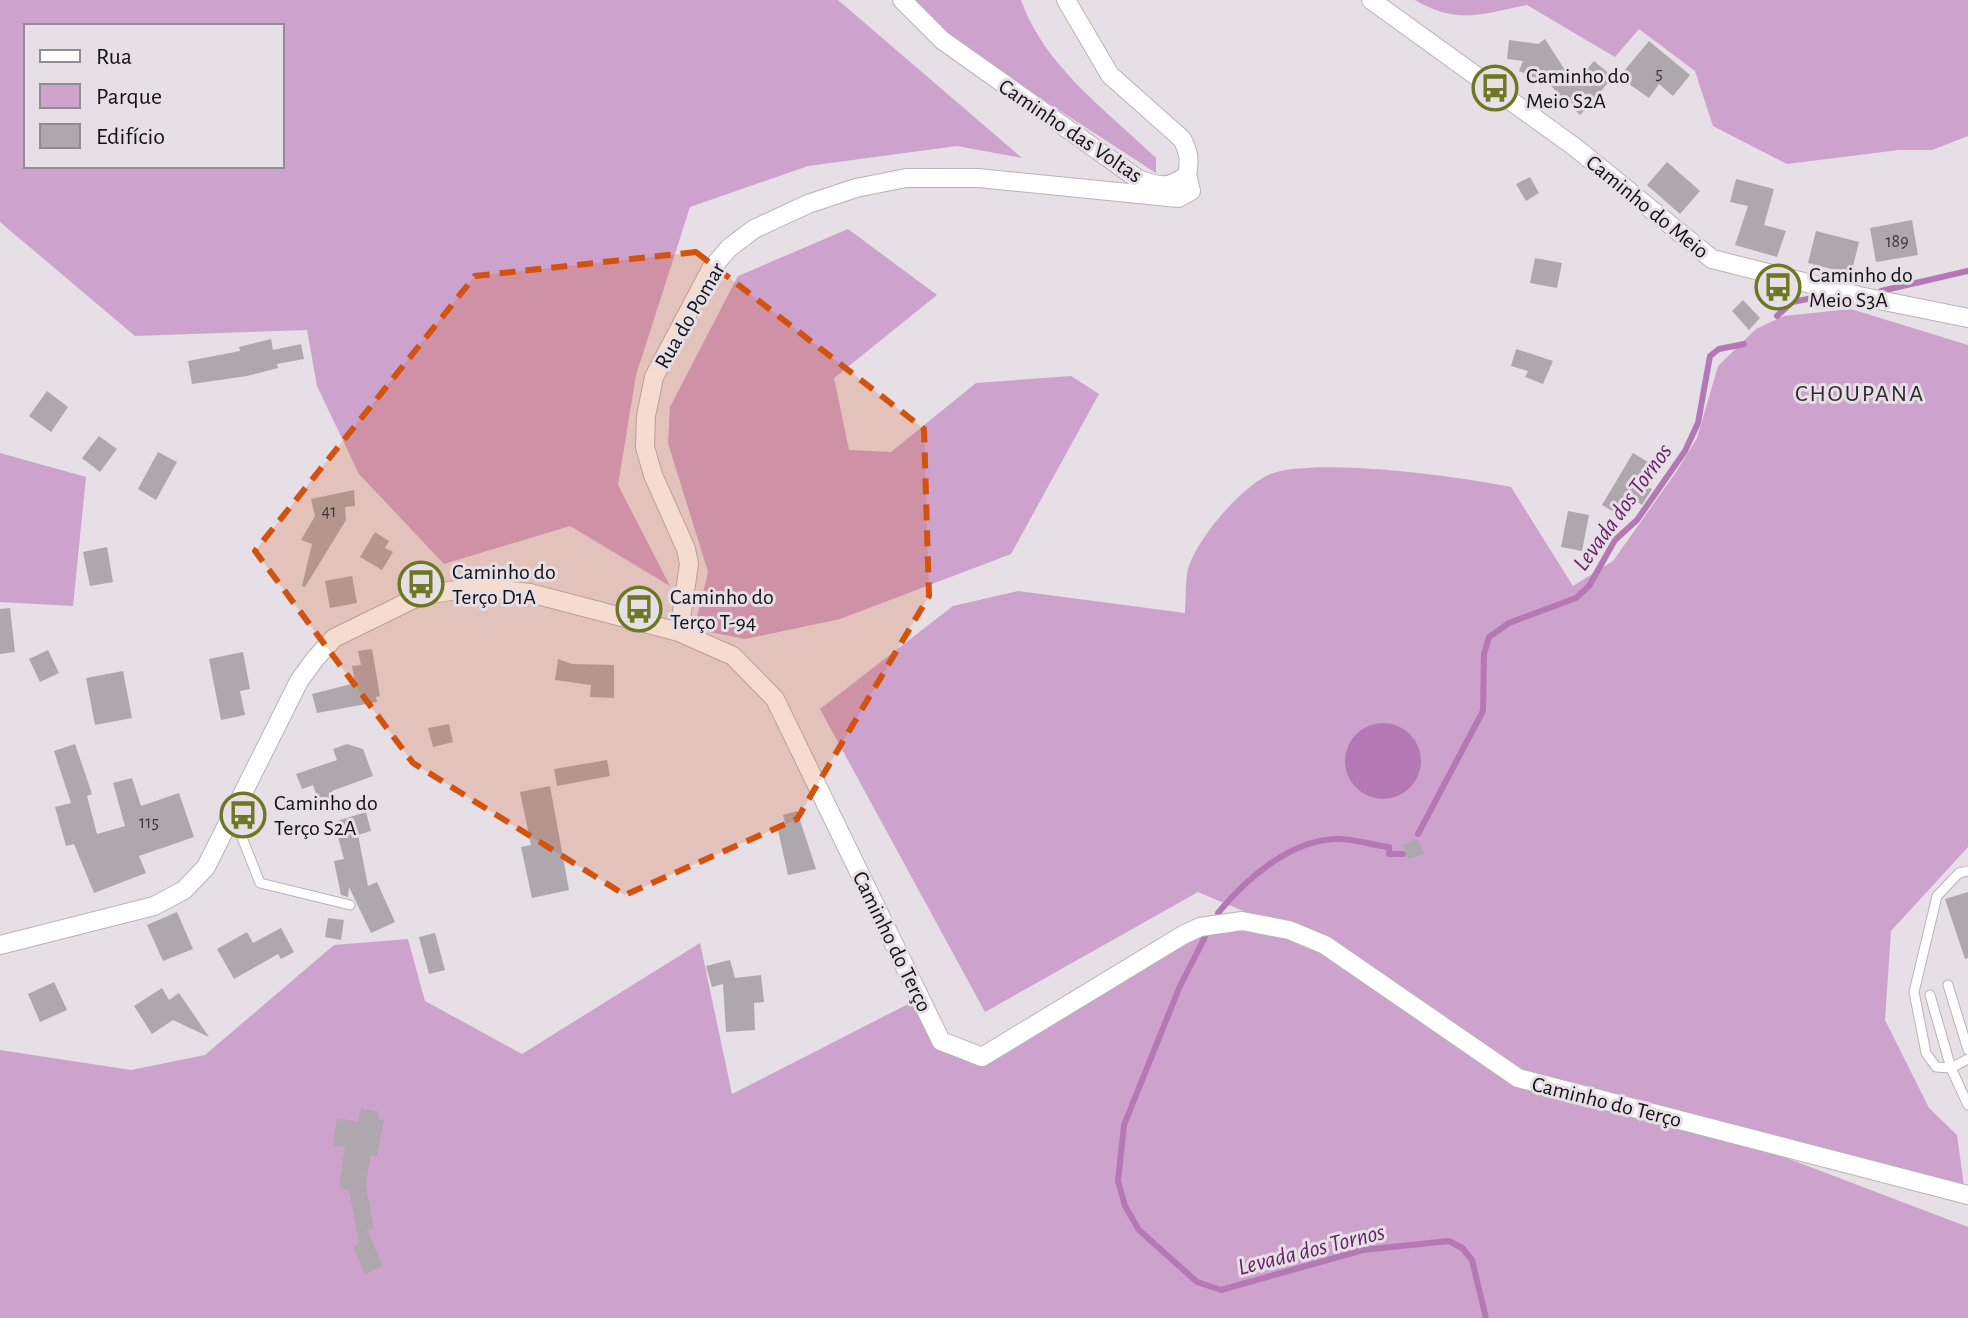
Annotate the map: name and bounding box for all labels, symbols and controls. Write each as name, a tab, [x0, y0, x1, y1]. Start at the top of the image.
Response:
legend	[24, 24, 284, 168]
text: Rua	[96, 45, 132, 69]
bus stop icon: Caminho do Meio S2A	[1471, 64, 1519, 112]
place label: Caminho do Meio S2A	[1526, 65, 1630, 112]
house number: 5	[1655, 65, 1663, 83]
street label: Caminho das Voltas	[995, 75, 1146, 187]
text: Parque	[96, 85, 162, 109]
text: Edifício	[96, 125, 165, 149]
street label: Caminho do Meio	[1582, 151, 1713, 263]
house number: 189	[1885, 233, 1909, 251]
street label: Rua do Pomar	[651, 259, 729, 372]
bus stop icon: Caminho do Meio S3A	[1754, 263, 1802, 311]
place label: Caminho do Meio S3A	[1809, 264, 1913, 311]
district label: CHOUPANA	[1795, 382, 1925, 406]
water label: Levada dos Tornos	[1569, 439, 1677, 576]
house number: 41	[322, 503, 336, 521]
bus stop icon: Caminho do Terço D1A	[397, 560, 445, 608]
place label: Caminho do Terço D1A	[452, 561, 556, 608]
bus stop icon: Caminho do Terço T-94	[615, 585, 663, 633]
place label: Caminho do Terço T-94	[670, 586, 774, 633]
bus stop icon: Caminho do Terço S2A	[219, 791, 267, 839]
place label: Caminho do Terço S2A	[274, 792, 378, 839]
house number: 115	[139, 814, 159, 832]
street label: Caminho do Terço	[849, 868, 936, 1015]
street label: Caminho do Terço	[1530, 1073, 1684, 1131]
water label: Levada dos Tornos	[1235, 1220, 1388, 1280]

